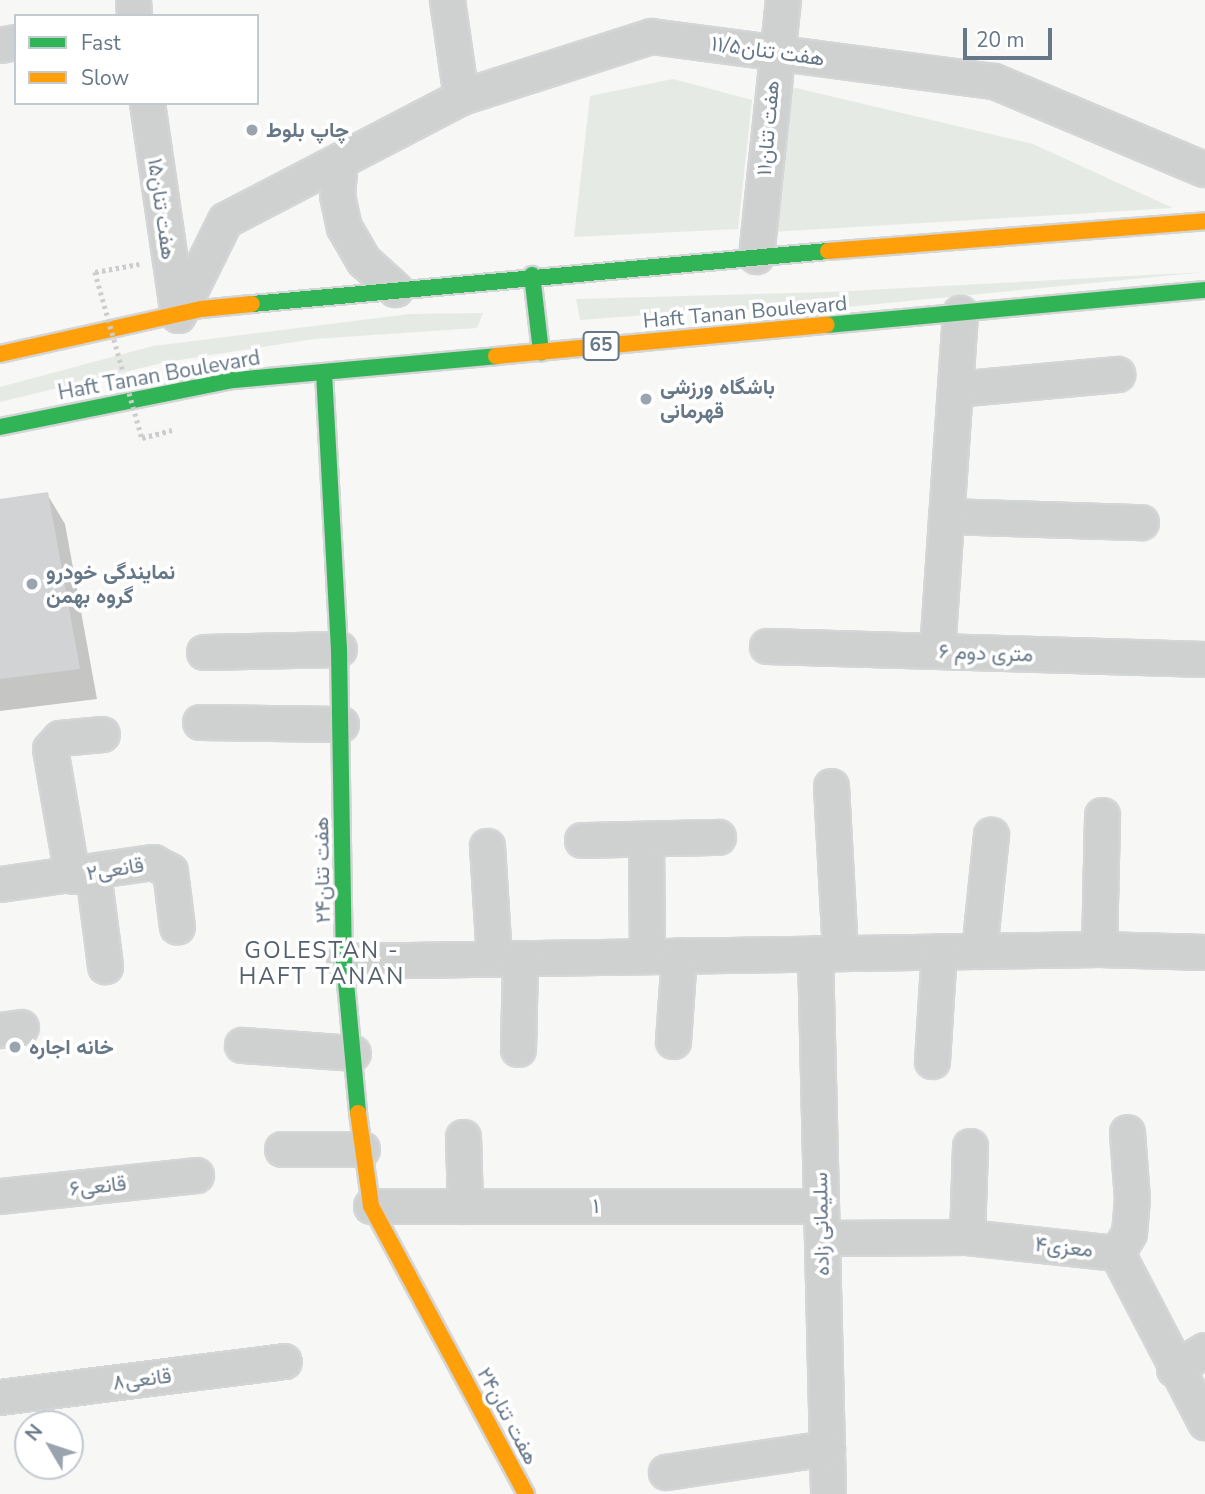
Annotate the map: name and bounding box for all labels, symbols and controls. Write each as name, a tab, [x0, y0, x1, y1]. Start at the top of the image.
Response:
legend	[14, 14, 259, 105]
scale bar	[967, 14, 1056, 58]
text: 20 m	[976, 26, 1025, 54]
text: Fast	[81, 29, 121, 57]
street label: ۱۱/۵هفت تنان	[710, 31, 826, 71]
text: Slow	[81, 64, 129, 92]
street label: هفت تنان۱۱	[751, 79, 785, 177]
place label: چاپ بلوط	[266, 117, 349, 143]
marker: چاپ بلوط	[244, 122, 260, 138]
street label: هفت تنان۱۵	[142, 157, 182, 261]
street label: Haft Tanan Boulevard	[642, 291, 848, 333]
road number: 65	[582, 330, 620, 362]
street label: Haft Tanan Boulevard	[56, 345, 262, 405]
place label: باشگاه ورزشی قهرمانی	[660, 374, 775, 424]
marker: باشگاه ورزشی قهرمانی	[638, 391, 654, 407]
place label: نمایندگی خودرو گروه بهمن	[46, 559, 175, 609]
marker: نمایندگی خودرو گروه بهمن	[24, 576, 40, 592]
street label: ۶ متری دوم	[938, 639, 1034, 667]
street label: هفت تنان۲۴	[308, 816, 336, 924]
street label: ۲قانعی	[85, 852, 145, 886]
district label: GOLESTAN - HAFT TANAN	[240, 937, 404, 991]
place label: خانه اجاره	[29, 1034, 114, 1060]
marker: خانه اجاره	[7, 1039, 23, 1055]
street label: ۶قانعی	[68, 1170, 128, 1202]
street label: سلیمانی زاده	[807, 1172, 835, 1276]
street label: ۱	[593, 1193, 599, 1219]
street label: ۴معزی	[1034, 1231, 1094, 1263]
street label: ۸قانعی	[111, 1363, 173, 1395]
street label: هفت تنان۲۴	[472, 1363, 544, 1469]
north arrow	[14, 1410, 84, 1480]
text: N	[20, 1419, 49, 1447]

